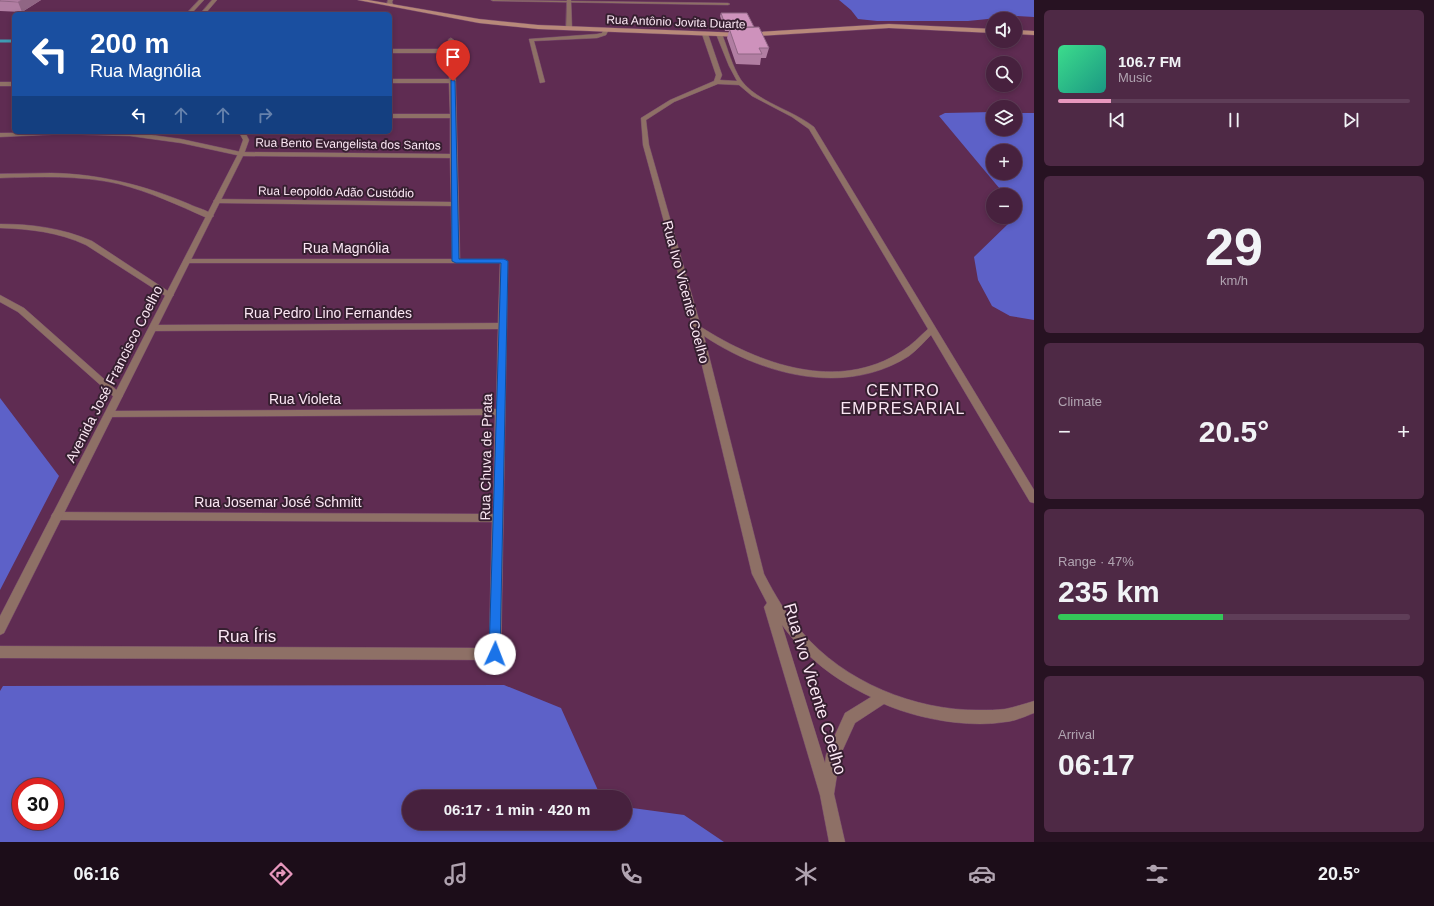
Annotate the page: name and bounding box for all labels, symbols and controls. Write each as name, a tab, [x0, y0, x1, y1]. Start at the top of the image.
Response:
map controls	[986, 12, 1022, 224]
button: sound	[986, 12, 1022, 48]
street label: Rua Antônio Jovita Duarte	[606, 13, 746, 31]
icon: left	[24, 28, 76, 80]
text: 200 m	[90, 28, 169, 59]
pin	[436, 40, 470, 81]
icon: arrive	[442, 46, 464, 68]
text: 106.7 FM	[1118, 53, 1181, 70]
button: search	[986, 56, 1022, 92]
text: Rua Magnólia	[90, 61, 201, 81]
text: Music	[1118, 70, 1152, 85]
button: layers	[986, 100, 1022, 136]
icon: left	[128, 104, 150, 126]
icon: ahead	[170, 104, 192, 126]
icon: ahead	[212, 104, 234, 126]
icon: right	[254, 104, 276, 126]
icon: previous	[1106, 109, 1128, 131]
icon: pause	[1223, 109, 1245, 131]
icon: next	[1340, 109, 1362, 131]
street label: Rua Bento Evangelista dos Santos	[255, 135, 441, 153]
button: +	[986, 144, 1022, 180]
street label: Rua Leopoldo Adão Custódio	[258, 184, 414, 200]
button: −	[986, 188, 1022, 224]
text: 29	[1205, 218, 1263, 276]
street label: Rua Ivo Vicente Coelho	[659, 219, 713, 365]
street label: Rua Magnólia	[303, 240, 389, 256]
text: km/h	[1220, 273, 1248, 288]
street label: Avenida José Francisco Coelho	[62, 283, 166, 465]
street label: Rua Pedro Lino Fernandes	[244, 305, 412, 321]
district label: CENTRO EMPRESARIAL	[841, 382, 965, 417]
street label: Rua Violeta	[269, 391, 341, 407]
street label: Rua Chuva de Prata	[477, 393, 495, 521]
text: Climate	[1058, 394, 1102, 409]
text: 20.5°	[1199, 415, 1269, 448]
text: −	[1058, 419, 1071, 444]
text: +	[1397, 419, 1410, 444]
street label: Rua Josemar José Schmitt	[194, 494, 362, 510]
text: Range · 47%	[1058, 554, 1134, 569]
text: 235 km	[1058, 575, 1160, 608]
street label: Rua Ivo Vicente Coelho	[780, 601, 850, 777]
street label: Rua Íris	[218, 627, 276, 646]
position arrow	[474, 633, 516, 675]
text: Arrival	[1058, 727, 1095, 742]
text: 06:17	[1058, 748, 1135, 781]
speed limit sign: 30	[12, 778, 64, 830]
text: 06:17 · 1 min · 420 m	[444, 801, 590, 818]
icon: directions	[267, 860, 295, 888]
icon: music	[442, 860, 470, 888]
icon: phone	[617, 860, 645, 888]
icon: climate	[792, 860, 820, 888]
icon: car	[968, 860, 996, 888]
icon: filters	[1143, 860, 1171, 888]
text: 06:16	[74, 864, 120, 884]
text: 20.5°	[1318, 864, 1360, 884]

